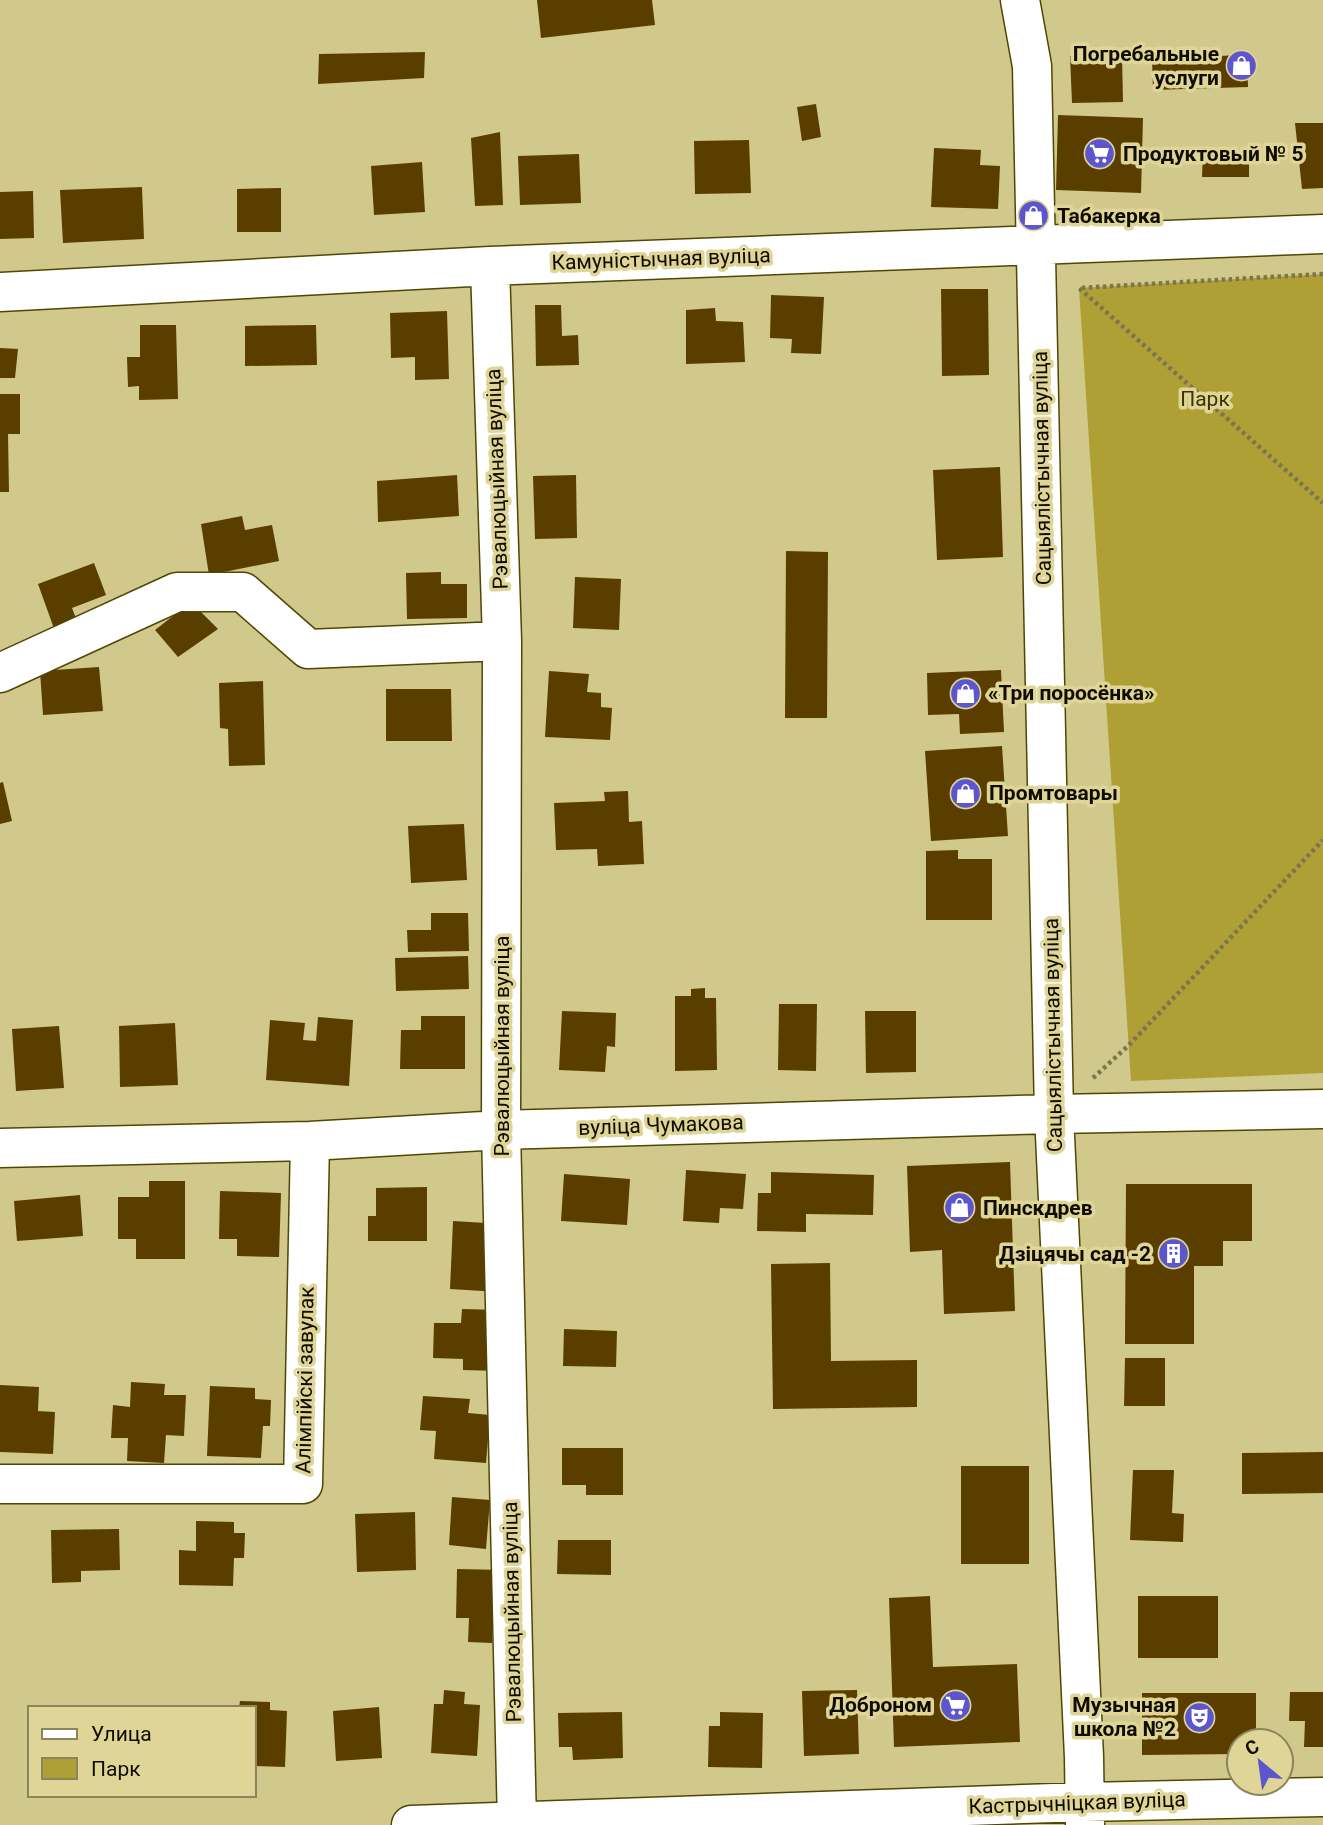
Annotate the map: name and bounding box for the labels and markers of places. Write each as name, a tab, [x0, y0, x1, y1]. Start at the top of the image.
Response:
place label: Погребальные услуги	[1073, 42, 1219, 90]
shop icon: Погребальные услуги	[1225, 49, 1259, 83]
supermarket icon: Продуктовый № 5	[1083, 137, 1117, 171]
place label: Продуктовый № 5	[1123, 142, 1304, 166]
shop icon: Табакерка	[1017, 199, 1051, 233]
place label: Табакерка	[1057, 204, 1161, 228]
shop icon: «Три поросёнка»	[948, 676, 982, 710]
place label: «Три поросёнка»	[988, 681, 1155, 705]
shop icon: Промтовары	[949, 776, 983, 810]
place label: Промтовары	[989, 781, 1118, 805]
shop icon: Пинскдрев	[943, 1191, 977, 1225]
place label: Пинскдрев	[983, 1196, 1093, 1220]
building icon: Дзіцячы сад -2	[1157, 1237, 1191, 1271]
place label: Дзіцячы сад -2	[999, 1242, 1151, 1266]
supermarket icon: Доброном	[938, 1688, 972, 1722]
place label: Доброном	[829, 1693, 932, 1717]
place label: Музычная школа №2	[1072, 1693, 1176, 1741]
theatre icon: Музычная школа №2	[1182, 1700, 1216, 1734]

